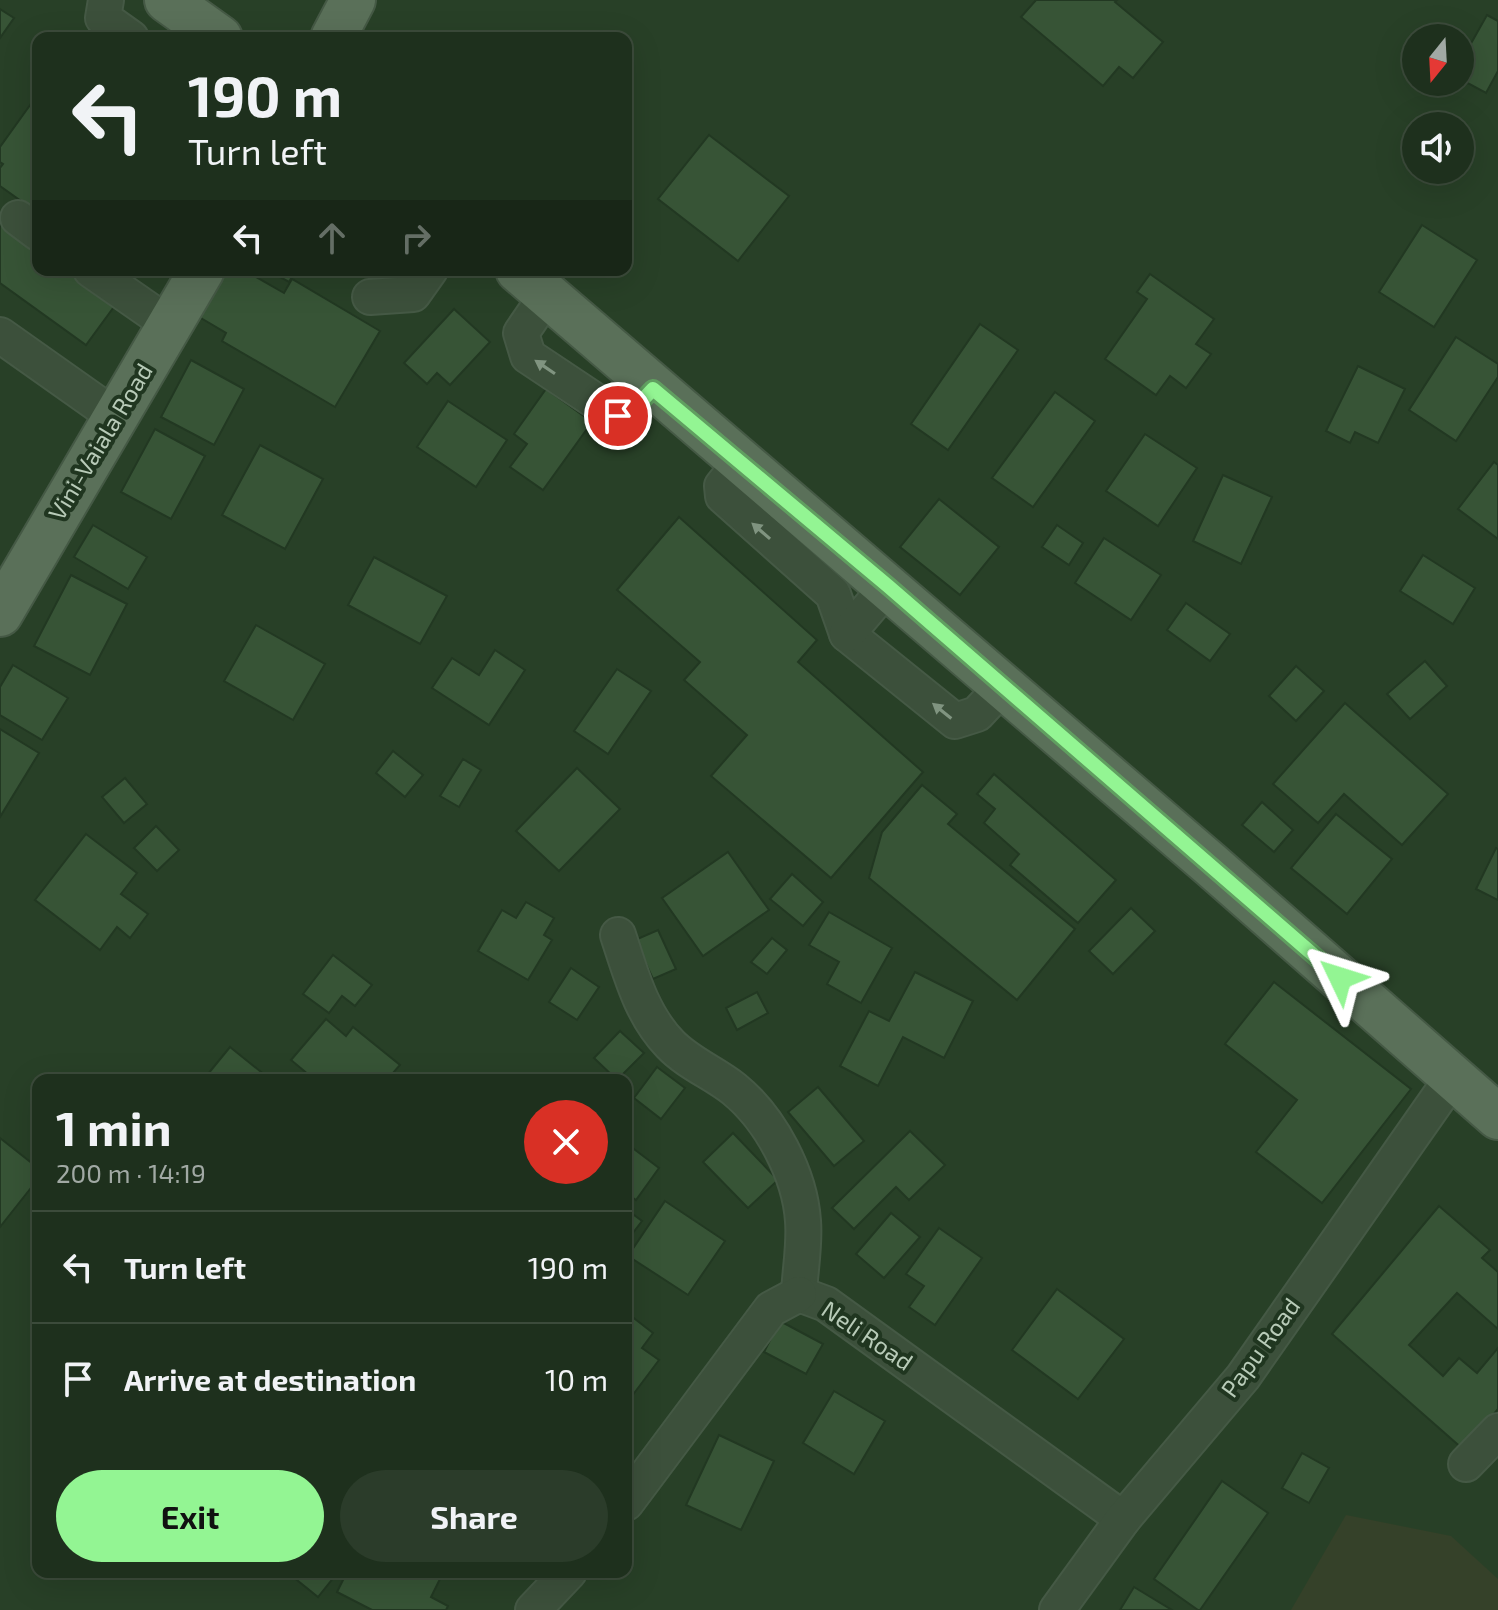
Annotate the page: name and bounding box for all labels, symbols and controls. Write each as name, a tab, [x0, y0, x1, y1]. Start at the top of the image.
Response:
north arrow	[1402, 24, 1474, 96]
map controls	[1402, 24, 1474, 184]
text: 190 m	[188, 61, 342, 128]
icon: left	[56, 64, 160, 168]
button: sound	[1402, 112, 1474, 184]
text: Turn left	[188, 129, 327, 172]
icon: left	[226, 216, 270, 260]
icon: ahead	[310, 216, 354, 260]
icon: right	[394, 216, 438, 260]
street label: Vini-Vaiala Road	[41, 358, 158, 525]
one-way arrow	[534, 359, 555, 374]
pin	[584, 382, 652, 450]
icon: arrive	[596, 394, 640, 438]
one-way arrow	[751, 523, 771, 540]
one-way arrow	[932, 703, 952, 720]
position arrow	[1298, 936, 1382, 1020]
text: 1 min	[56, 1098, 172, 1156]
button: close	[524, 1100, 608, 1184]
text: 200 m · 14:19	[56, 1157, 206, 1188]
icon: left	[56, 1245, 100, 1289]
text: Turn left	[124, 1249, 246, 1285]
text: 190 m	[528, 1249, 608, 1285]
street label: Papu Road	[1214, 1292, 1305, 1402]
street label: Neli Road	[817, 1294, 919, 1376]
icon: arrive	[56, 1357, 100, 1401]
text: Arrive at destination	[124, 1361, 416, 1397]
text: 10 m	[545, 1361, 608, 1397]
button: Exit	[56, 1470, 324, 1562]
button: Share	[340, 1470, 608, 1562]

